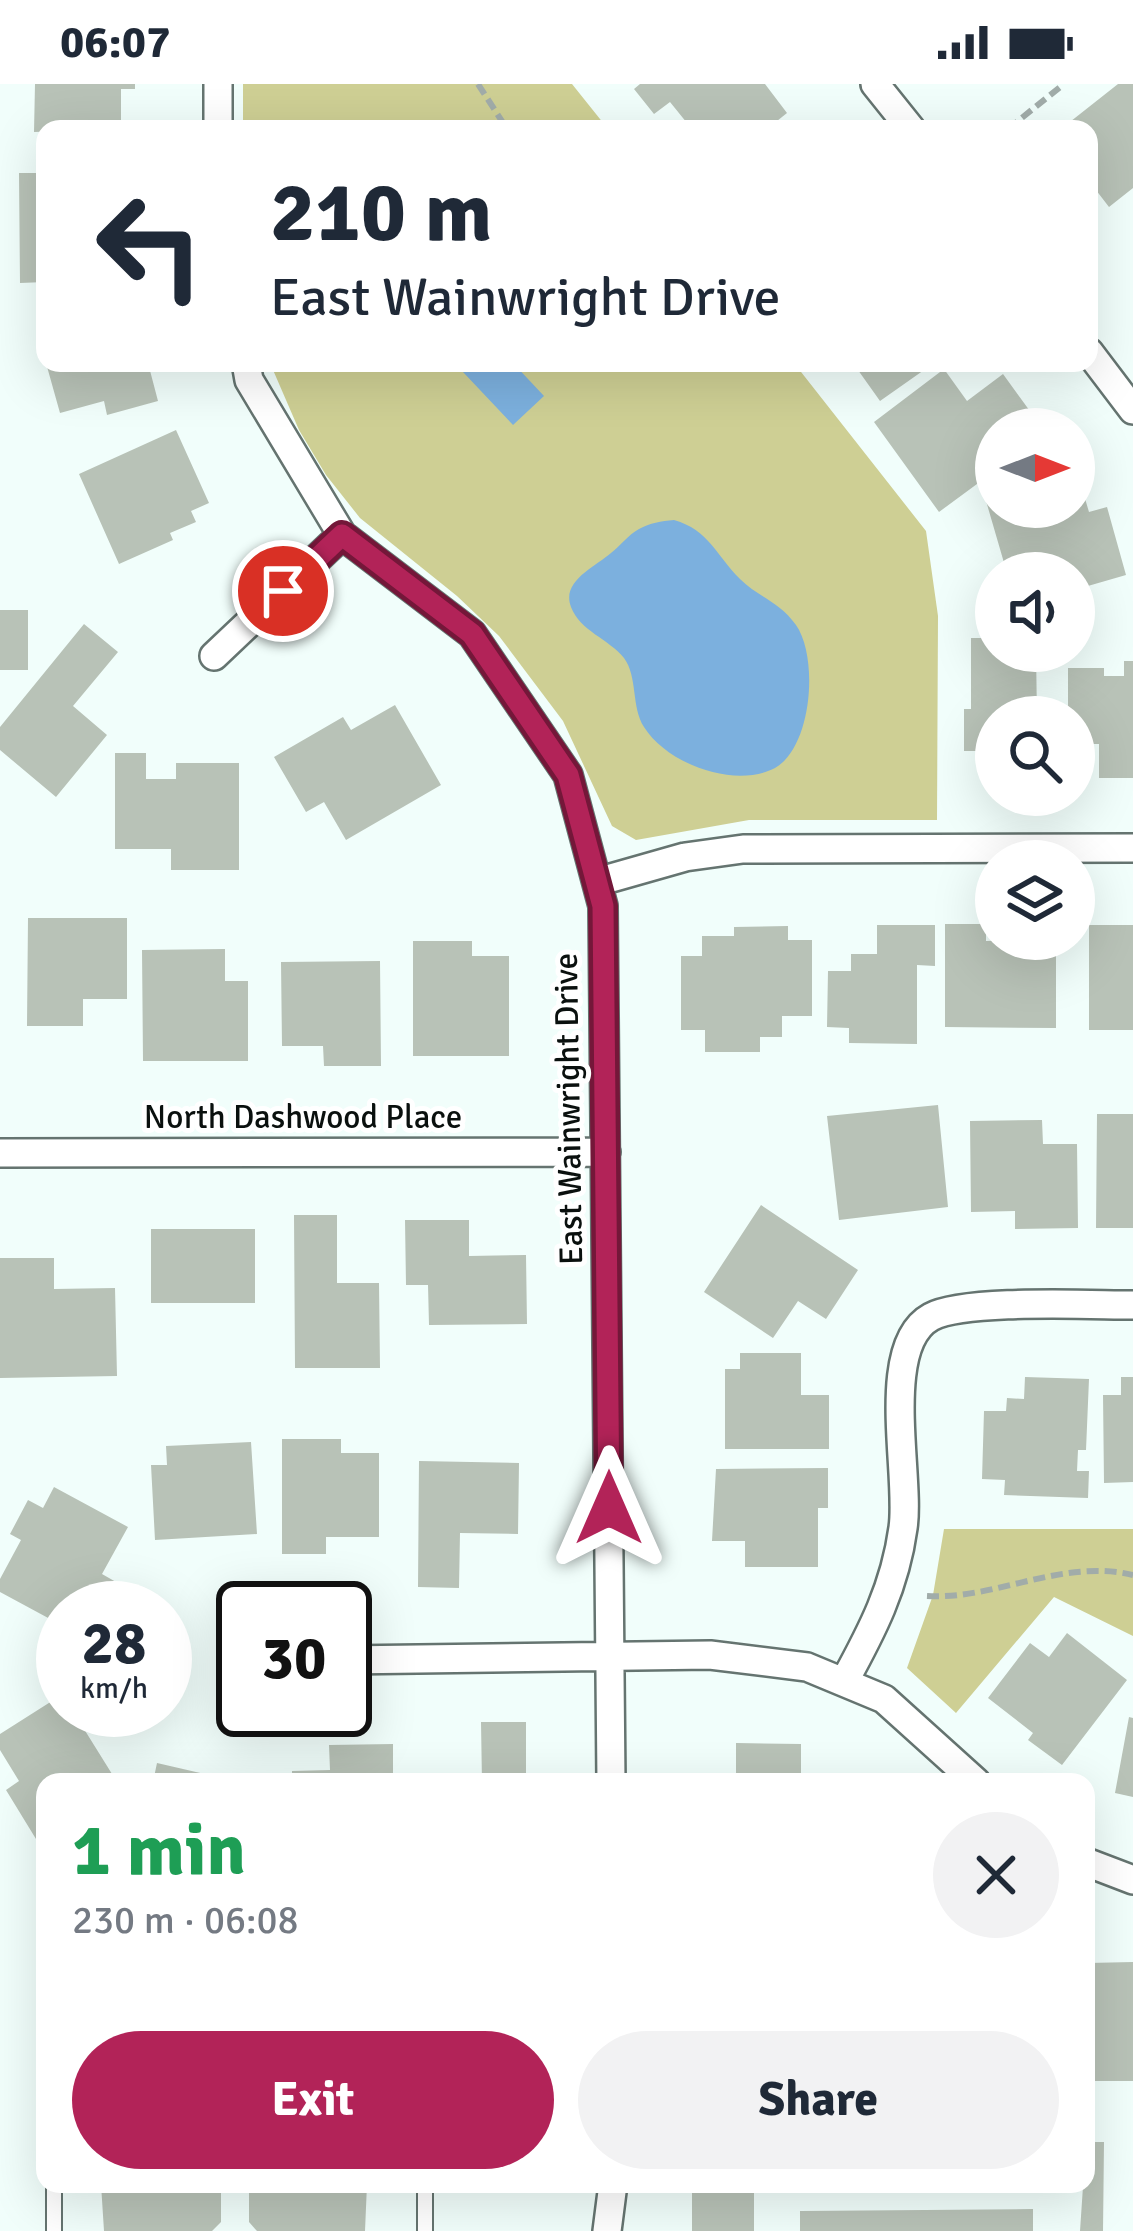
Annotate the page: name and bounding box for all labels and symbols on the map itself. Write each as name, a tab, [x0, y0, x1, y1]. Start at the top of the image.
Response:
north arrow	[975, 408, 1095, 528]
pin	[232, 540, 334, 642]
street label: East Wainwright Drive	[546, 953, 592, 1265]
street label: North Dashwood Place	[144, 1097, 462, 1138]
position arrow	[546, 1445, 672, 1571]
speed limit sign: 30	[216, 1581, 372, 1737]

